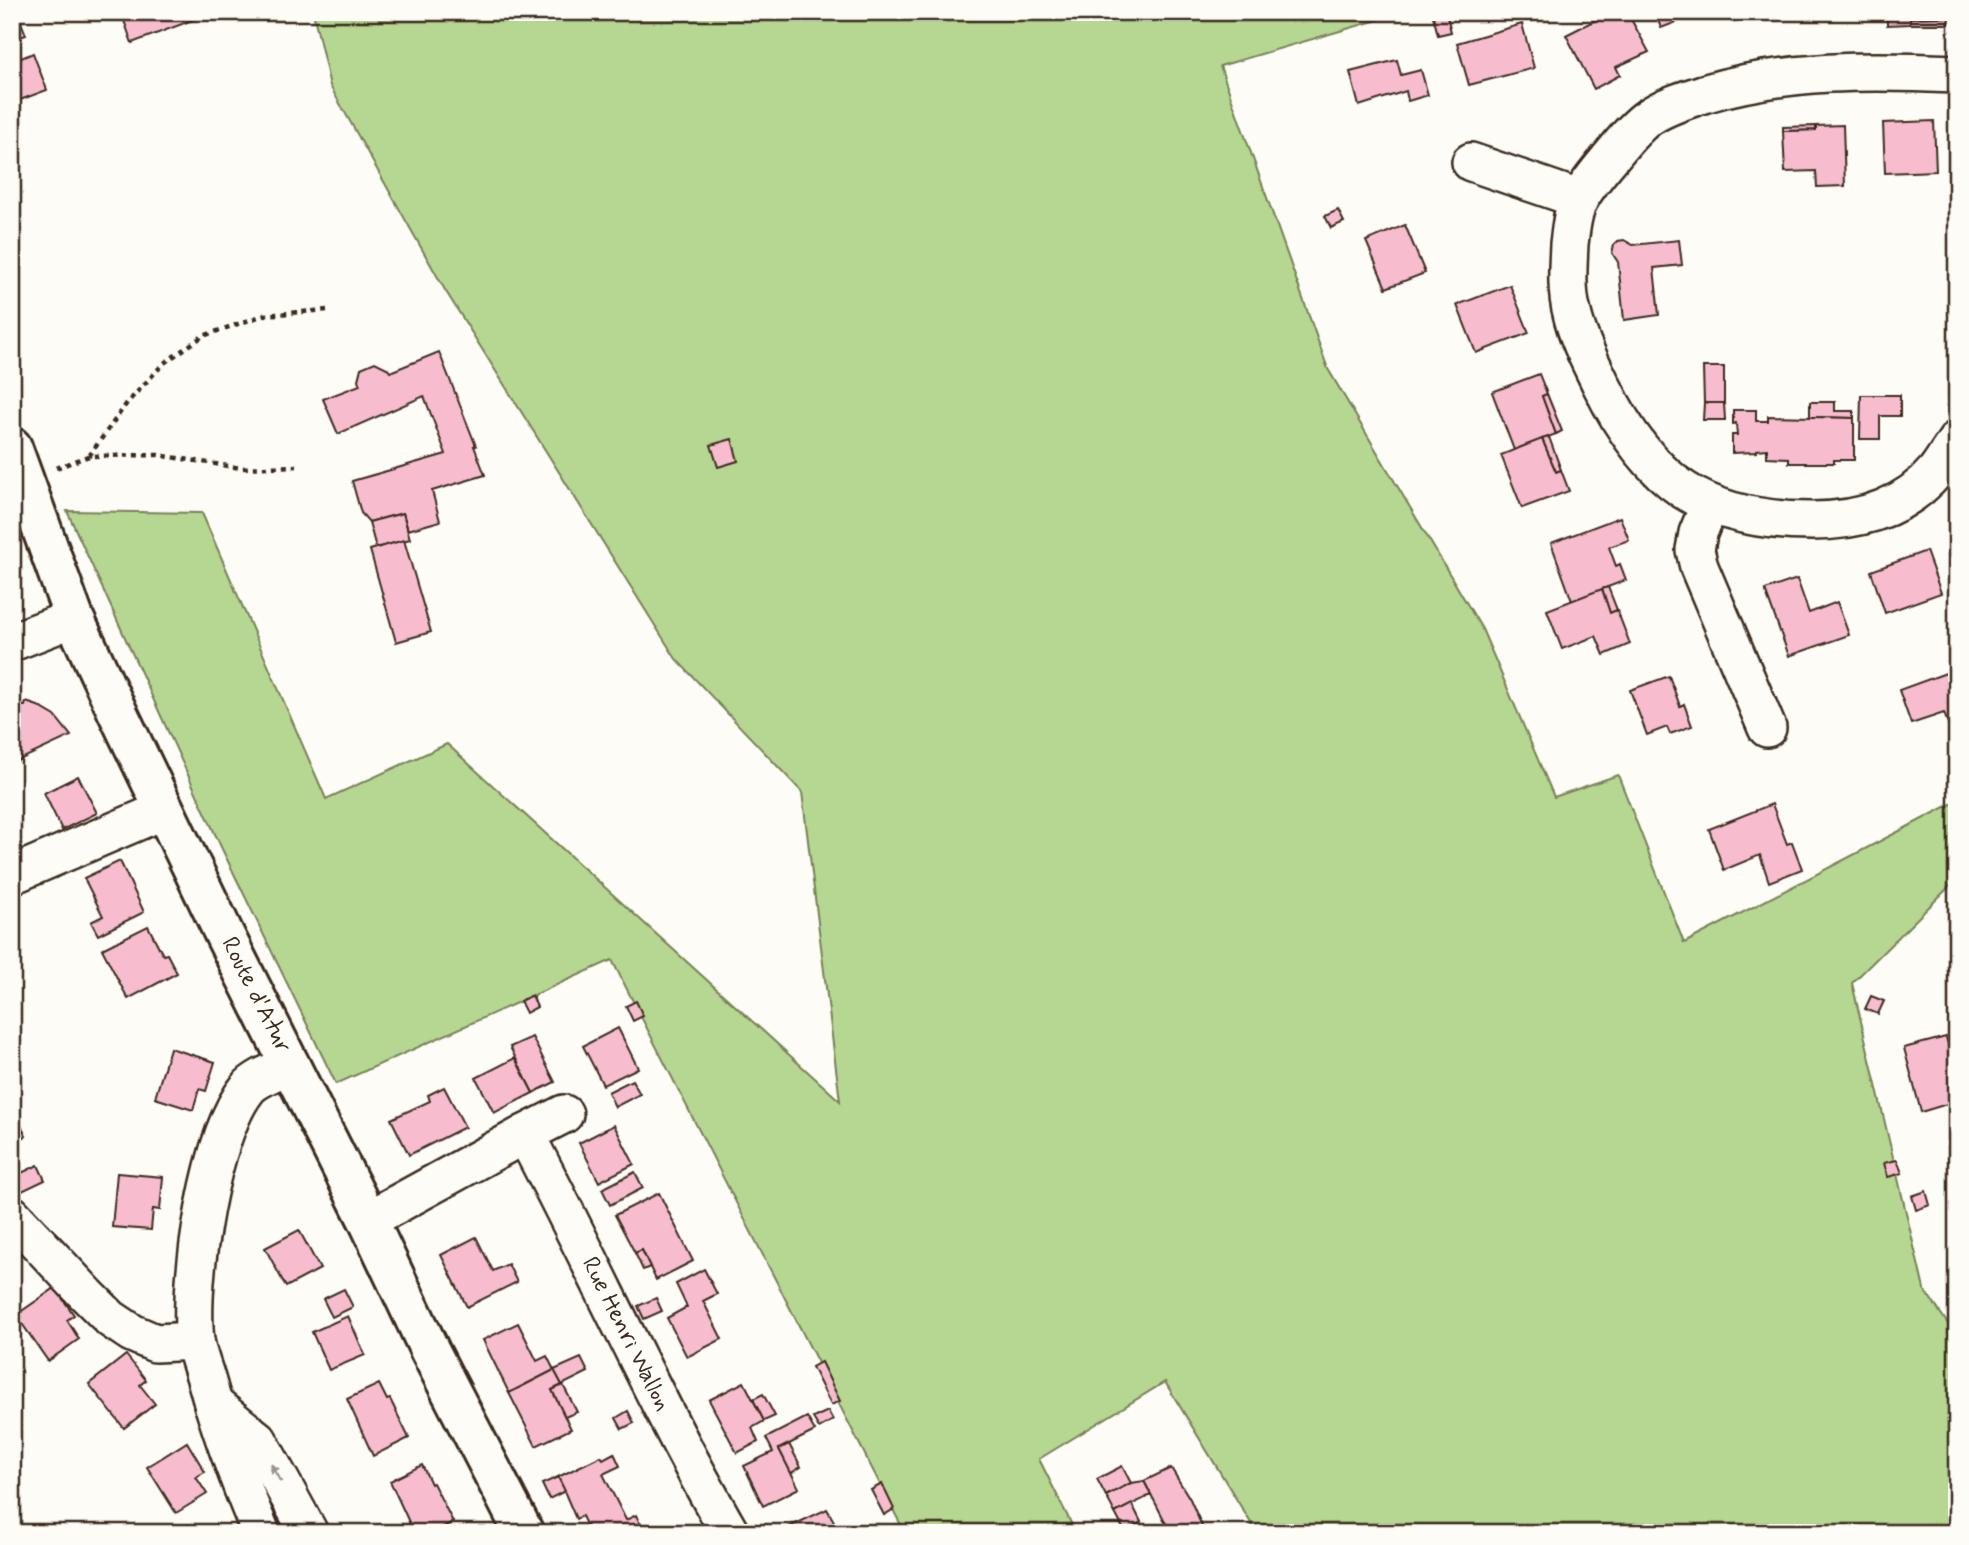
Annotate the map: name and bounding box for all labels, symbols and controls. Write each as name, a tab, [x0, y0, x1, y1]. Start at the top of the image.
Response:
street label: Route d'Atur	[214, 932, 298, 1058]
street label: Rue Henri Wallon	[574, 1252, 678, 1416]
one-way arrow	[270, 1463, 282, 1483]

